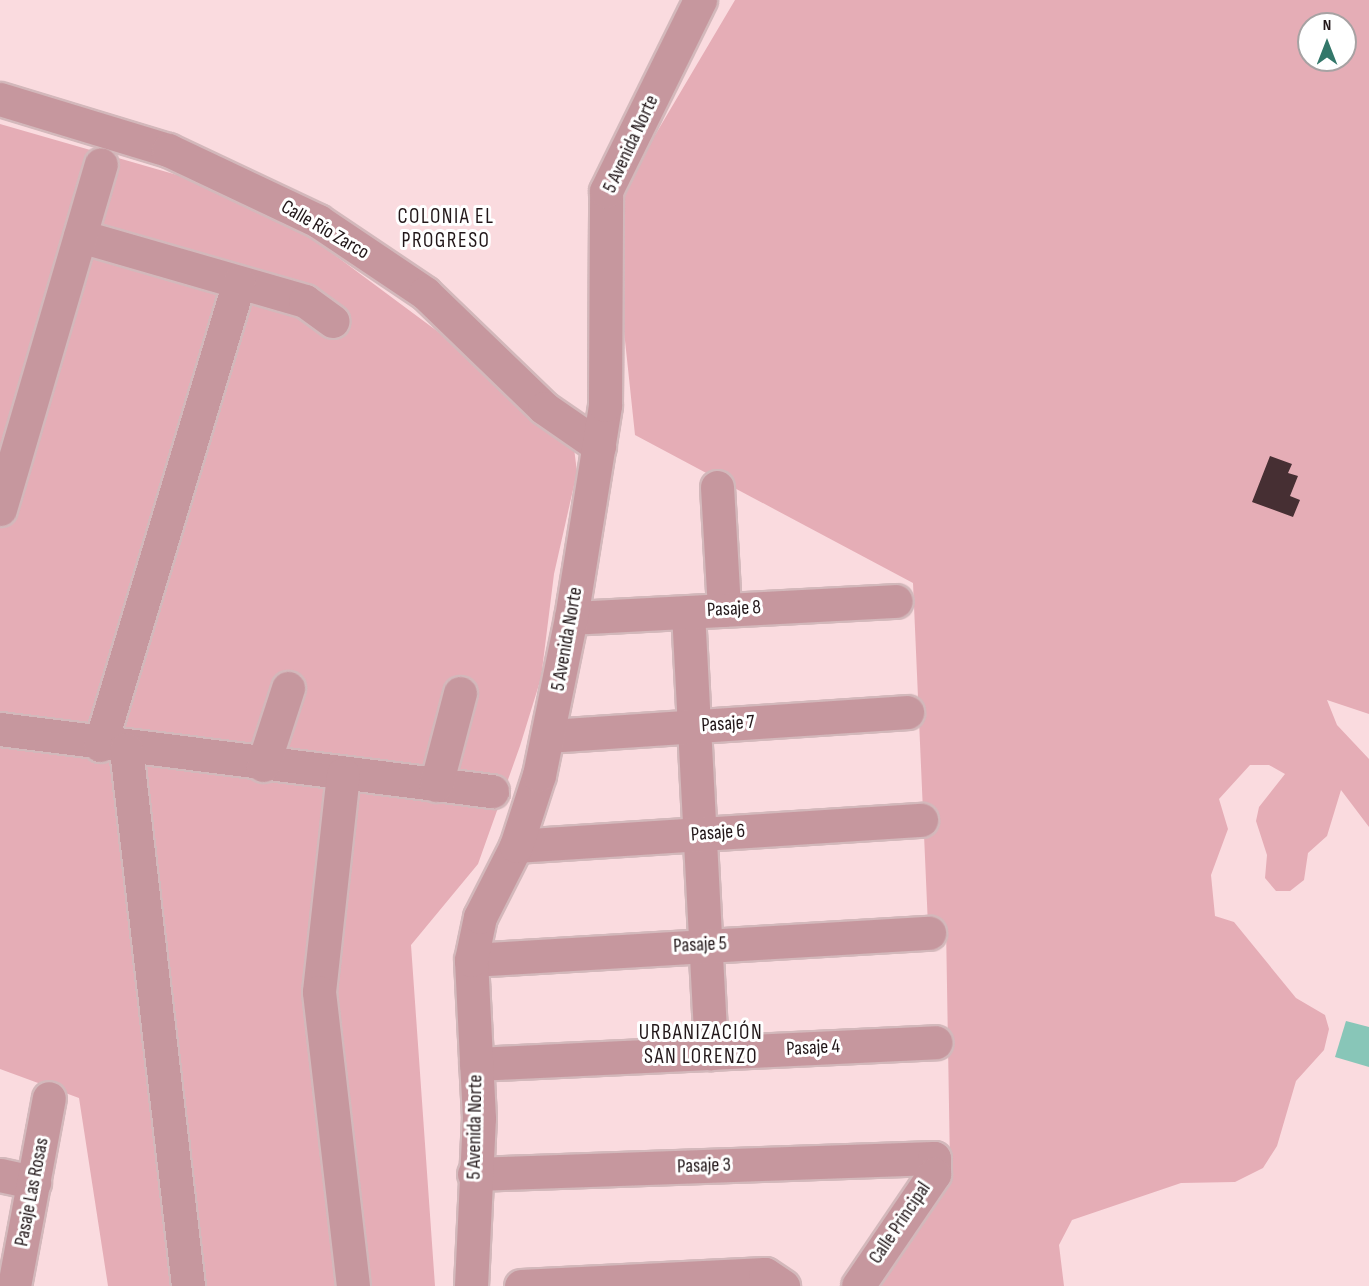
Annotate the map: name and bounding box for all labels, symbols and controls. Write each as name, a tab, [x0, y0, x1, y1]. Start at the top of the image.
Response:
north arrow	[1297, 12, 1357, 72]
text: N	[1323, 16, 1331, 35]
street label: 5 Avenida Norte	[598, 91, 664, 197]
street label: Calle Río Zarco	[277, 195, 373, 265]
district label: COLONIA EL PROGRESO	[398, 204, 494, 254]
street label: 5 Avenida Norte	[546, 585, 588, 693]
street label: Pasaje 8	[706, 596, 762, 622]
street label: Pasaje 7	[700, 710, 756, 738]
street label: Pasaje 6	[690, 819, 746, 847]
street label: Pasaje 5	[673, 932, 727, 958]
district label: URBANIZACIÓN SAN LORENZO	[639, 1020, 763, 1070]
street label: Pasaje 4	[785, 1035, 841, 1061]
street label: 5 Avenida Norte	[462, 1074, 488, 1180]
street label: Pasaje Las Rosas	[10, 1136, 54, 1248]
street label: Pasaje 3	[677, 1153, 731, 1179]
street label: Calle Principal	[864, 1177, 936, 1269]

